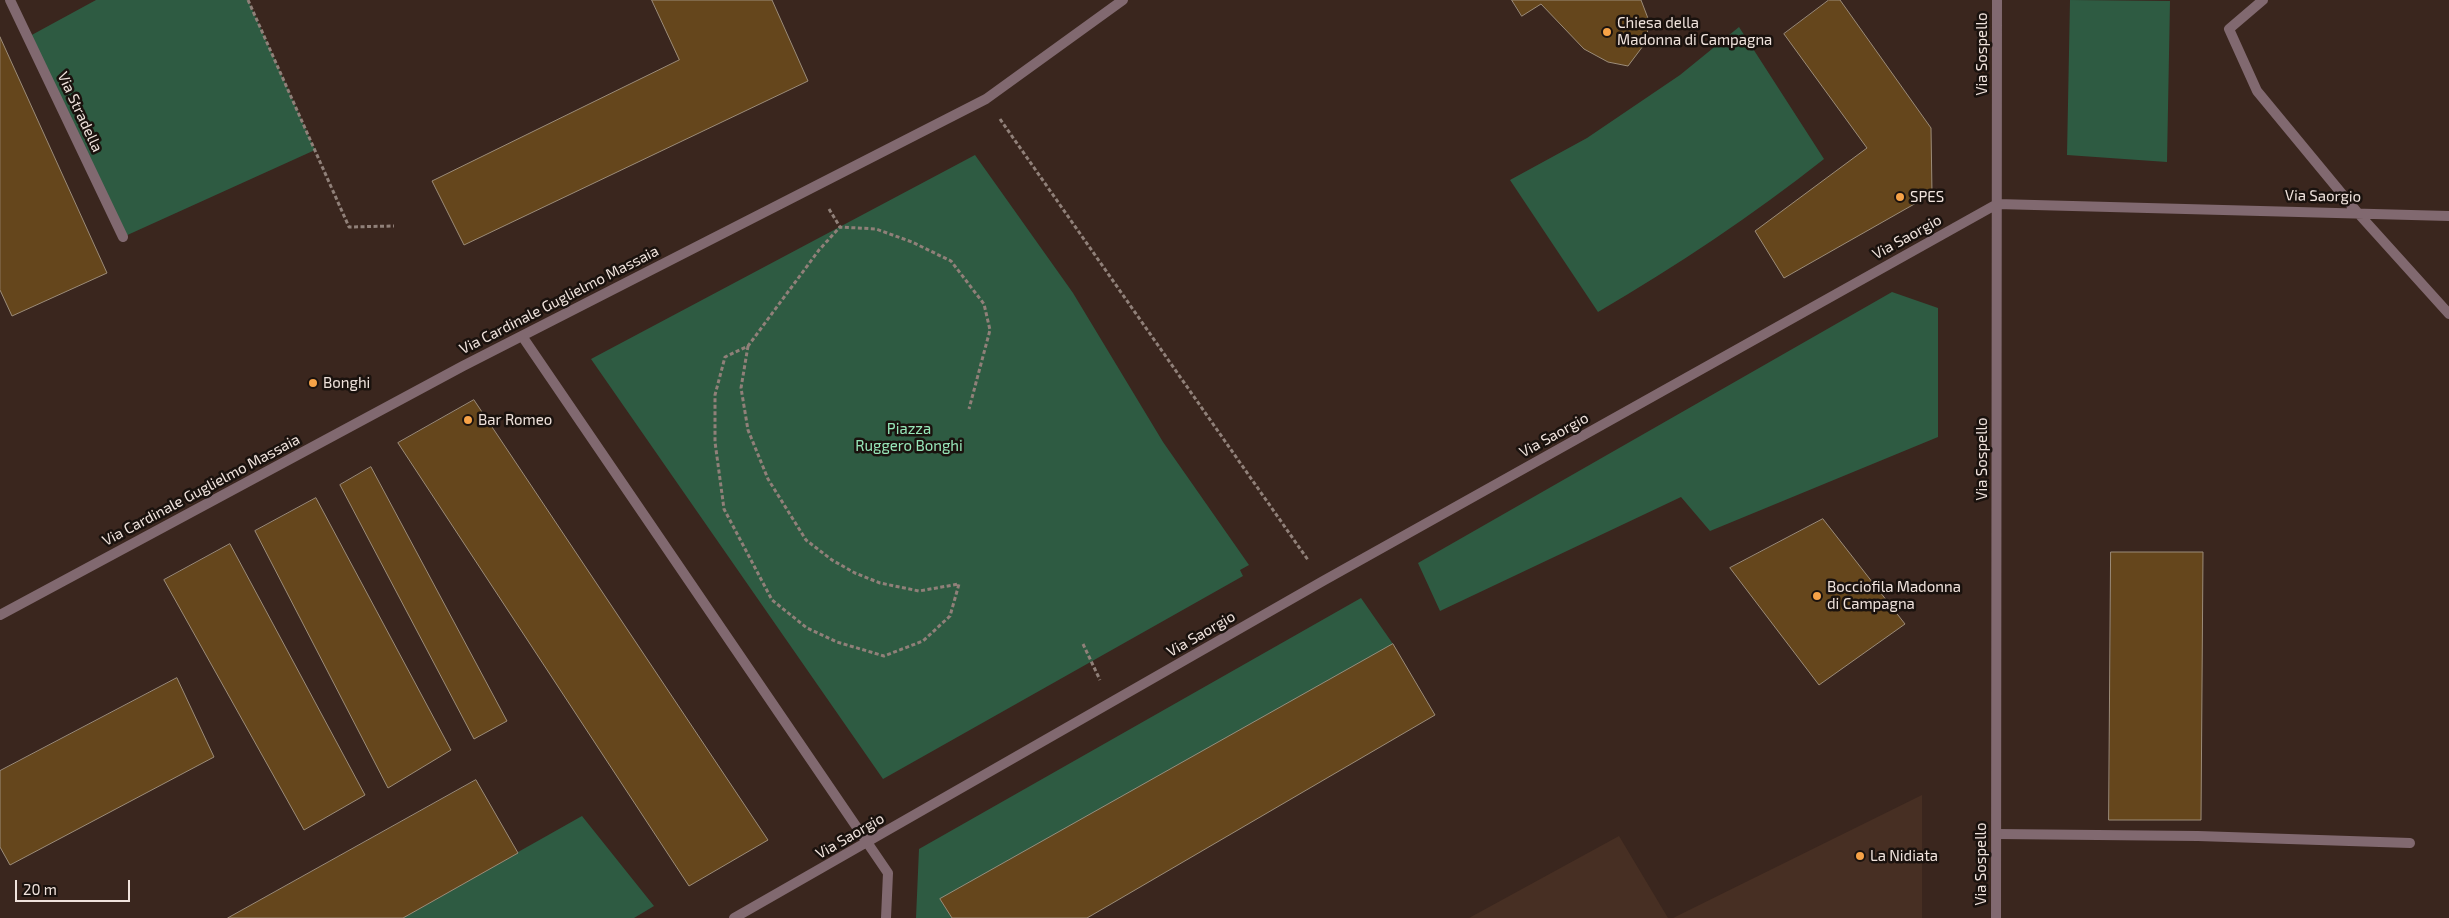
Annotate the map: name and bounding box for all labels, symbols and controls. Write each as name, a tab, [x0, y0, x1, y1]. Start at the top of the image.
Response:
street label: Via Sospello	[1973, 12, 1991, 96]
place label: Chiesa della Madonna di Campagna	[1617, 14, 1772, 49]
marker: Chiesa della Madonna di Campagna	[1601, 26, 1613, 38]
street label: Via Stradella	[54, 69, 106, 155]
street label: Via Saorgio	[2285, 186, 2361, 206]
place label: SPES	[1910, 188, 1944, 206]
marker: SPES	[1894, 191, 1906, 203]
street label: Via Saorgio	[1869, 211, 1945, 263]
street label: Via Cardinale Guglielmo Massaia	[456, 242, 662, 358]
place label: Bonghi	[323, 374, 370, 392]
marker: Bonghi	[307, 377, 319, 389]
street label: Via Saorgio	[1516, 409, 1592, 461]
place label: Bar Romeo	[478, 411, 552, 429]
marker: Bar Romeo	[462, 414, 474, 426]
street label: Via Sospello	[1973, 417, 1991, 501]
park label: Piazza Ruggero Bonghi	[855, 420, 963, 455]
street label: Via Cardinale Guglielmo Massaia	[99, 430, 303, 550]
place label: Bocciofila Madonna di Campagna	[1827, 578, 1961, 613]
marker: Bocciofila Madonna di Campagna	[1811, 590, 1823, 602]
street label: Via Saorgio	[1164, 607, 1238, 661]
street label: Via Saorgio	[813, 809, 887, 863]
street label: Via Sospello	[1972, 822, 1990, 906]
place label: La Nidiata	[1870, 847, 1938, 865]
marker: La Nidiata	[1854, 850, 1866, 862]
scale bar	[18, 870, 132, 902]
text: 20 m	[23, 880, 57, 898]

